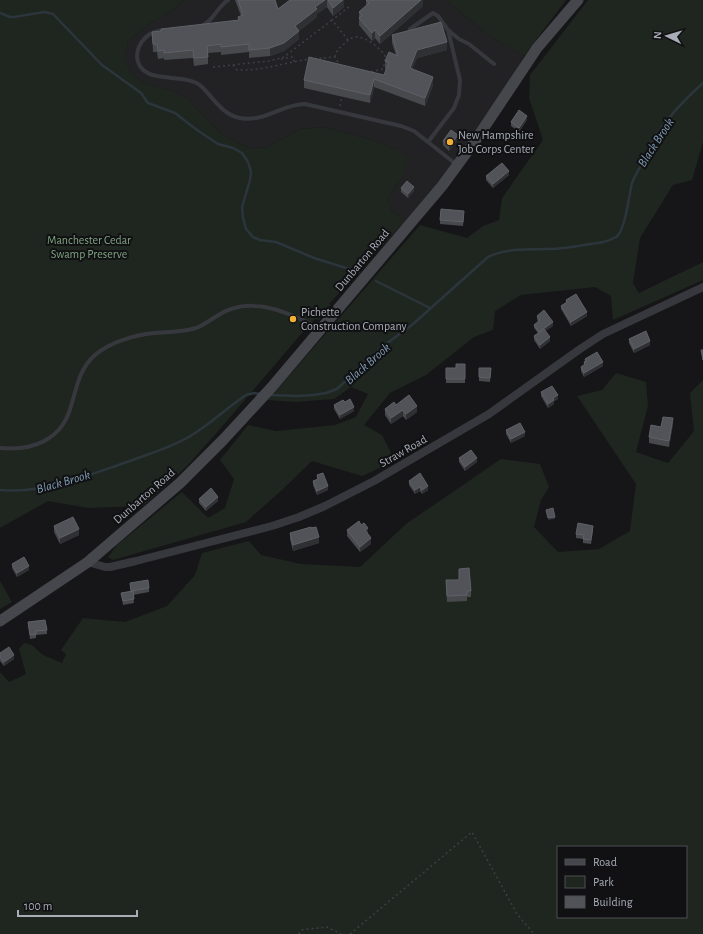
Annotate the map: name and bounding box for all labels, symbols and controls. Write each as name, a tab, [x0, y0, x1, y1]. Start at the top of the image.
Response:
north arrow	[647, 16, 687, 56]
text: N	[652, 31, 663, 39]
water label: Black Brook	[636, 116, 677, 170]
place label: New Hampshire Job Corps Center	[458, 129, 535, 155]
marker: New Hampshire Job Corps Center	[445, 137, 455, 147]
street label: Dunbarton Road	[333, 227, 391, 293]
park label: Manchester Cedar Swamp Preserve	[47, 234, 131, 260]
place label: Pichette Construction Company	[301, 306, 407, 333]
marker: Pichette Construction Company	[288, 314, 298, 324]
water label: Black Brook	[343, 341, 393, 387]
street label: Straw Road	[377, 433, 429, 469]
street label: Dunbarton Road	[111, 466, 177, 526]
water label: Black Brook	[35, 469, 92, 496]
legend	[557, 846, 687, 918]
text: Road	[593, 856, 617, 868]
text: Park	[593, 876, 614, 888]
scale bar	[18, 892, 137, 918]
text: Building	[593, 896, 633, 908]
text: 100 m	[24, 900, 52, 912]

